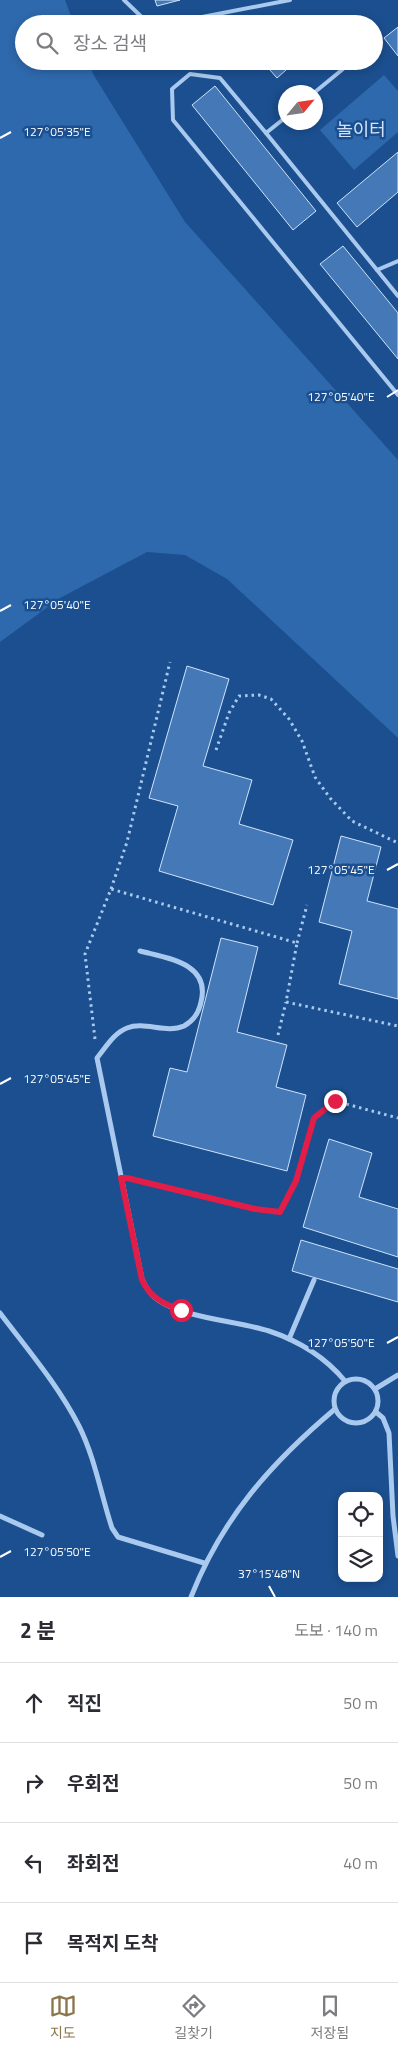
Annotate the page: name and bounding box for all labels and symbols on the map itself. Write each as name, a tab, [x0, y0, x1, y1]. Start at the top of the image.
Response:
north arrow	[278, 85, 323, 130]
park label: 놀이터	[336, 116, 386, 143]
text: 127°05'35"E	[23, 122, 91, 141]
text: 127°05'40"E	[307, 387, 375, 406]
text: 127°05'40"E	[23, 595, 91, 614]
text: 127°05'45"E	[307, 860, 375, 879]
text: 127°05'45"E	[23, 1069, 91, 1088]
route end	[324, 1090, 347, 1113]
route start	[170, 1299, 193, 1322]
text: 127°05'50"E	[307, 1333, 375, 1352]
text: 127°05'50"E	[23, 1542, 91, 1561]
text: 37°15'48"N	[238, 1564, 300, 1583]

